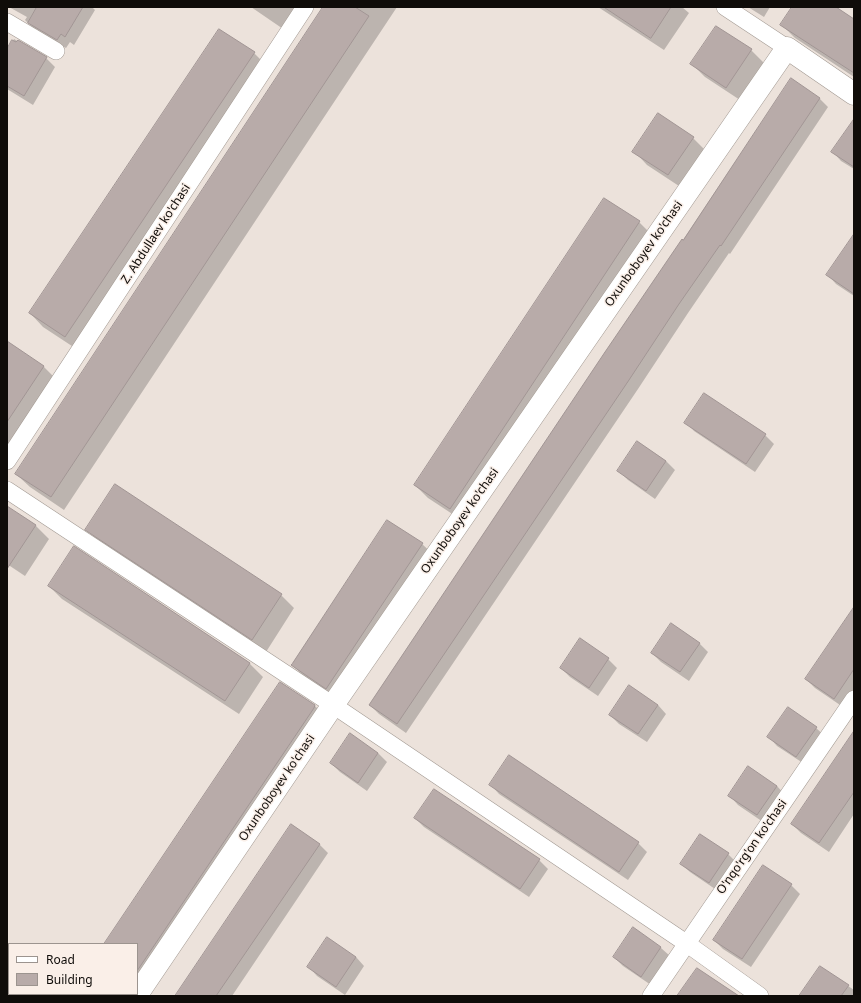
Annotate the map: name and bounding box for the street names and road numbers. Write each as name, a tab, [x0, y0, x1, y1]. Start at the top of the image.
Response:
street label: Z. Abdullaev ko'chasi	[118, 181, 194, 287]
street label: Oxunboboyev ko'chasi	[602, 198, 686, 310]
street label: Oxunboboyev ko'chasi	[418, 465, 502, 577]
street label: Oxunboboyev ko'chasi	[236, 732, 318, 844]
street label: O'nqo'rg'on ko'chasi	[714, 797, 790, 897]

